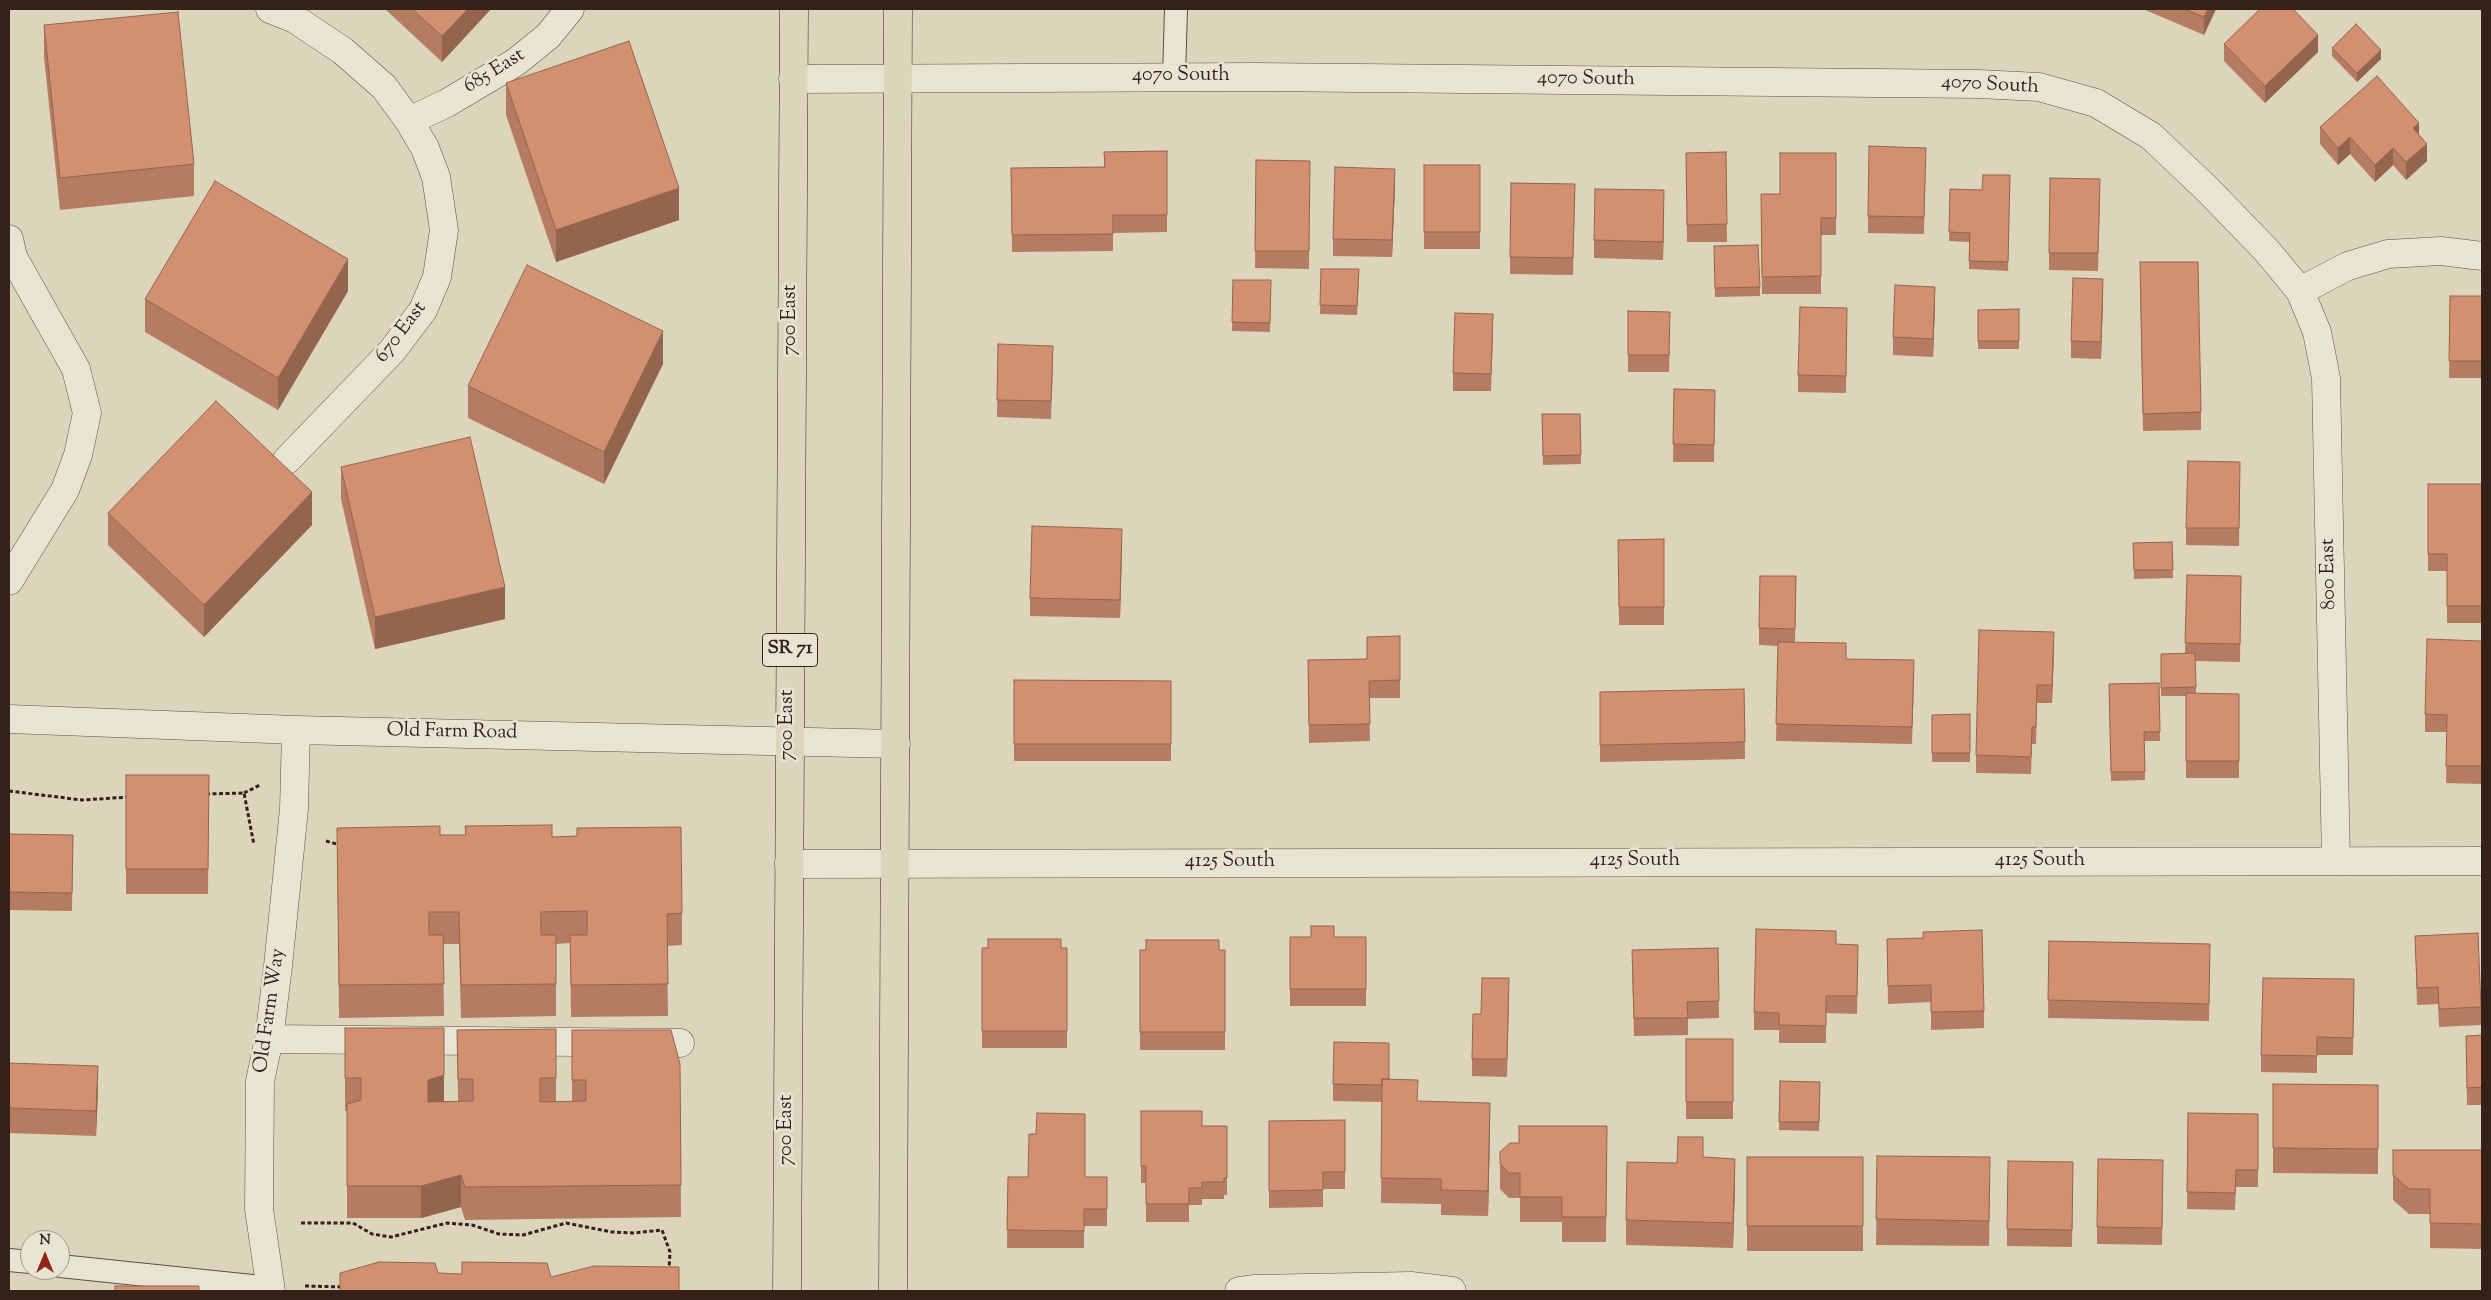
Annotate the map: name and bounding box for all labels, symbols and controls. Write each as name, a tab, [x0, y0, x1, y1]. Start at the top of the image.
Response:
street label: 685 East	[460, 44, 530, 100]
street label: 4070 South	[1132, 65, 1230, 89]
street label: 4070 South	[1537, 67, 1635, 93]
street label: 4070 South	[1940, 71, 2040, 101]
street label: 700 East	[780, 284, 804, 356]
street label: 670 East	[371, 298, 433, 368]
street label: 800 East	[2317, 538, 2343, 610]
road number: SR 71	[762, 634, 818, 666]
street label: 700 East	[777, 689, 801, 761]
street label: Old Farm Road	[386, 720, 518, 746]
street label: 4125 South	[1590, 850, 1680, 874]
street label: 4125 South	[1995, 850, 2085, 874]
street label: 4125 South	[1185, 851, 1275, 875]
street label: Old Farm Way	[250, 947, 292, 1075]
street label: 700 East	[776, 1094, 800, 1166]
north arrow	[20, 1230, 70, 1280]
text: N	[39, 1231, 51, 1251]

